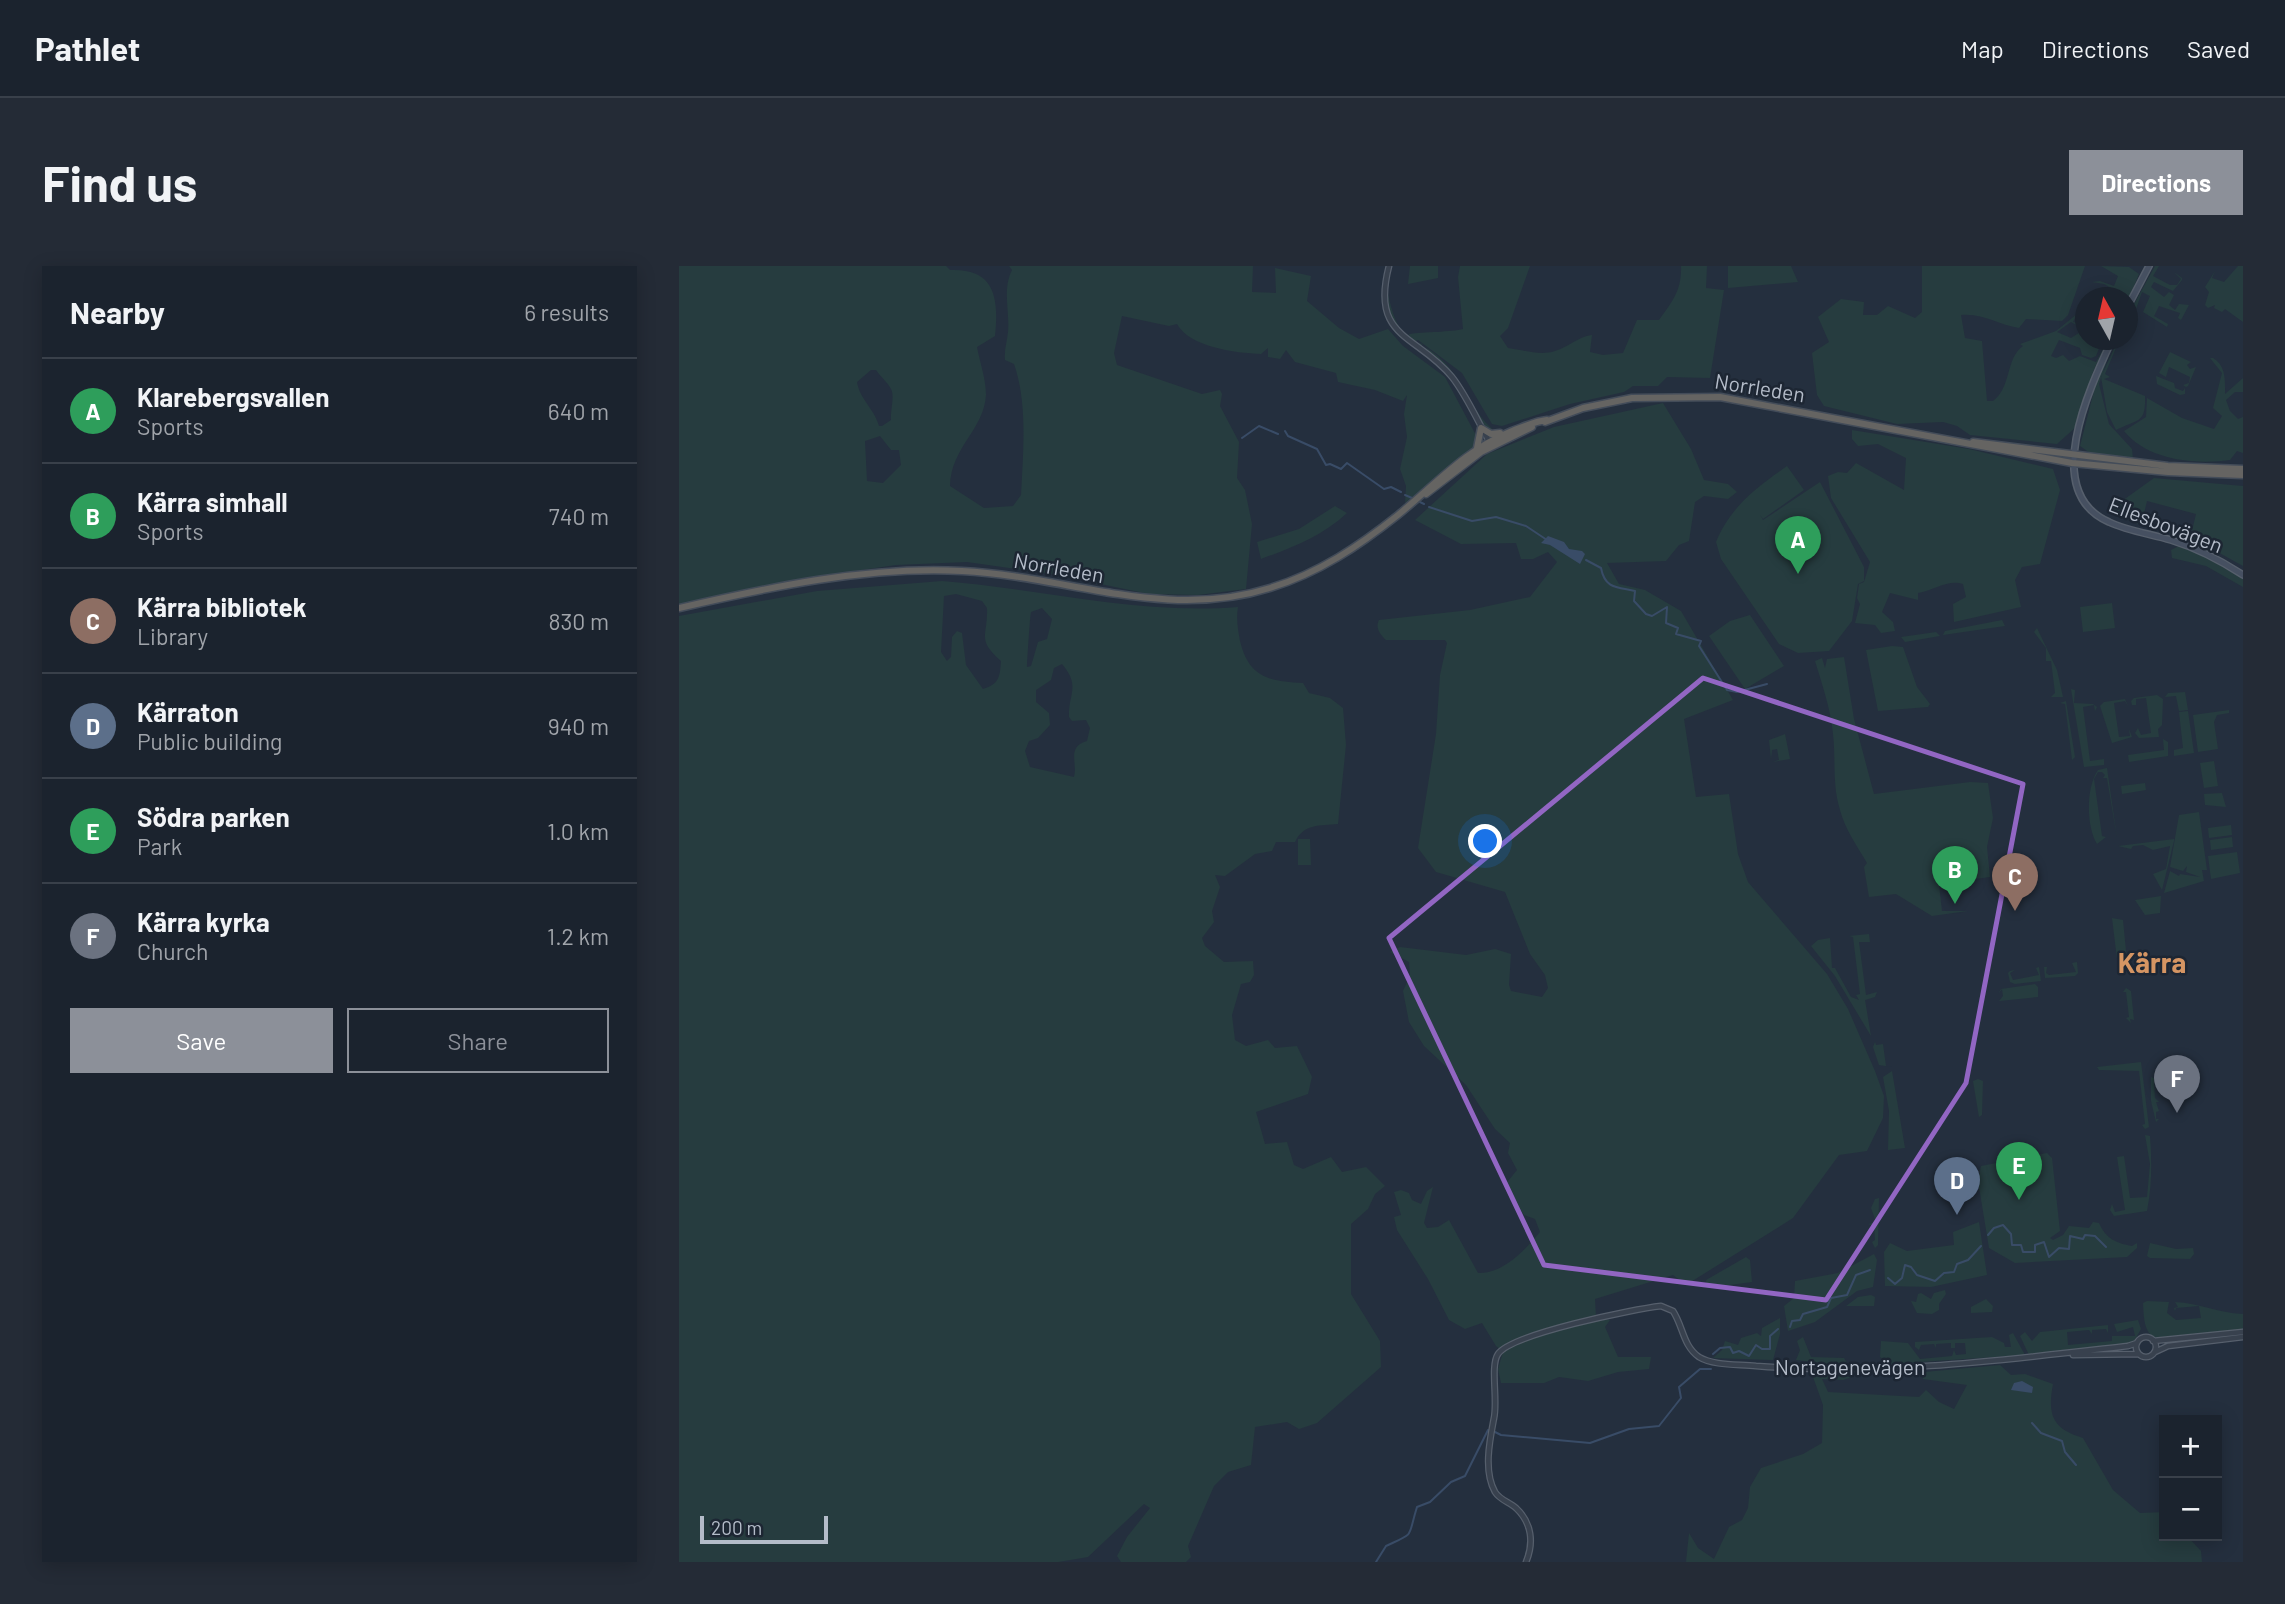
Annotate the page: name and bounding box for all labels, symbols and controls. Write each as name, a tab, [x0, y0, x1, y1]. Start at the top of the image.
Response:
text: Pathlet	[35, 28, 140, 68]
text: Map	[1961, 34, 2004, 63]
text: Directions	[2042, 34, 2149, 63]
text: Saved	[2187, 34, 2250, 63]
button: Directions	[2069, 150, 2243, 215]
text: Find us	[42, 153, 197, 212]
north arrow	[2075, 287, 2138, 350]
text: Nearby	[70, 294, 165, 330]
text: 6 results	[524, 298, 609, 326]
street label: Norrleden	[1713, 368, 1807, 406]
text: Klarebergsvallen	[137, 381, 330, 412]
text: A	[85, 397, 101, 425]
text: 640 m	[548, 397, 609, 425]
text: Sports	[137, 412, 204, 440]
text: Kärra simhall	[137, 486, 288, 517]
street label: Ellesbovägen	[2105, 491, 2227, 557]
text: B	[86, 502, 100, 530]
text: 740 m	[549, 502, 609, 530]
pin: A	[1775, 516, 1821, 574]
text: Sports	[137, 517, 204, 545]
street label: Norrleden	[1012, 547, 1106, 587]
text: Kärra bibliotek	[137, 591, 307, 622]
text: C	[86, 607, 100, 635]
text: 830 m	[549, 607, 609, 635]
text: Library	[137, 622, 208, 650]
text: Kärraton	[137, 696, 239, 727]
text: D	[86, 712, 100, 740]
text: 940 m	[548, 712, 609, 740]
text: Public building	[137, 727, 282, 755]
text: Södra parken	[137, 801, 290, 832]
text: E	[86, 817, 100, 845]
text: 1.0 km	[547, 817, 609, 845]
your location	[1468, 824, 1502, 858]
text: Park	[137, 832, 182, 860]
pin: B	[1932, 846, 1978, 904]
pin: C	[1992, 853, 2038, 911]
text: Kärra kyrka	[137, 906, 270, 937]
text: F	[87, 922, 99, 950]
text: 1.2 km	[547, 922, 609, 950]
text: Church	[137, 937, 208, 965]
district label: Kärra	[2118, 945, 2186, 979]
button: Save	[70, 1008, 333, 1073]
button: Share	[347, 1008, 609, 1073]
pin: F	[2154, 1055, 2200, 1113]
pin: E	[1996, 1142, 2042, 1200]
pin: D	[1934, 1157, 1980, 1215]
street label: Nortagenevägen	[1775, 1354, 1925, 1379]
map controls	[2159, 1415, 2222, 1541]
button: +	[2159, 1415, 2222, 1478]
button: −	[2159, 1478, 2222, 1541]
scale bar	[700, 1513, 828, 1545]
text: 200 m	[711, 1516, 762, 1539]

